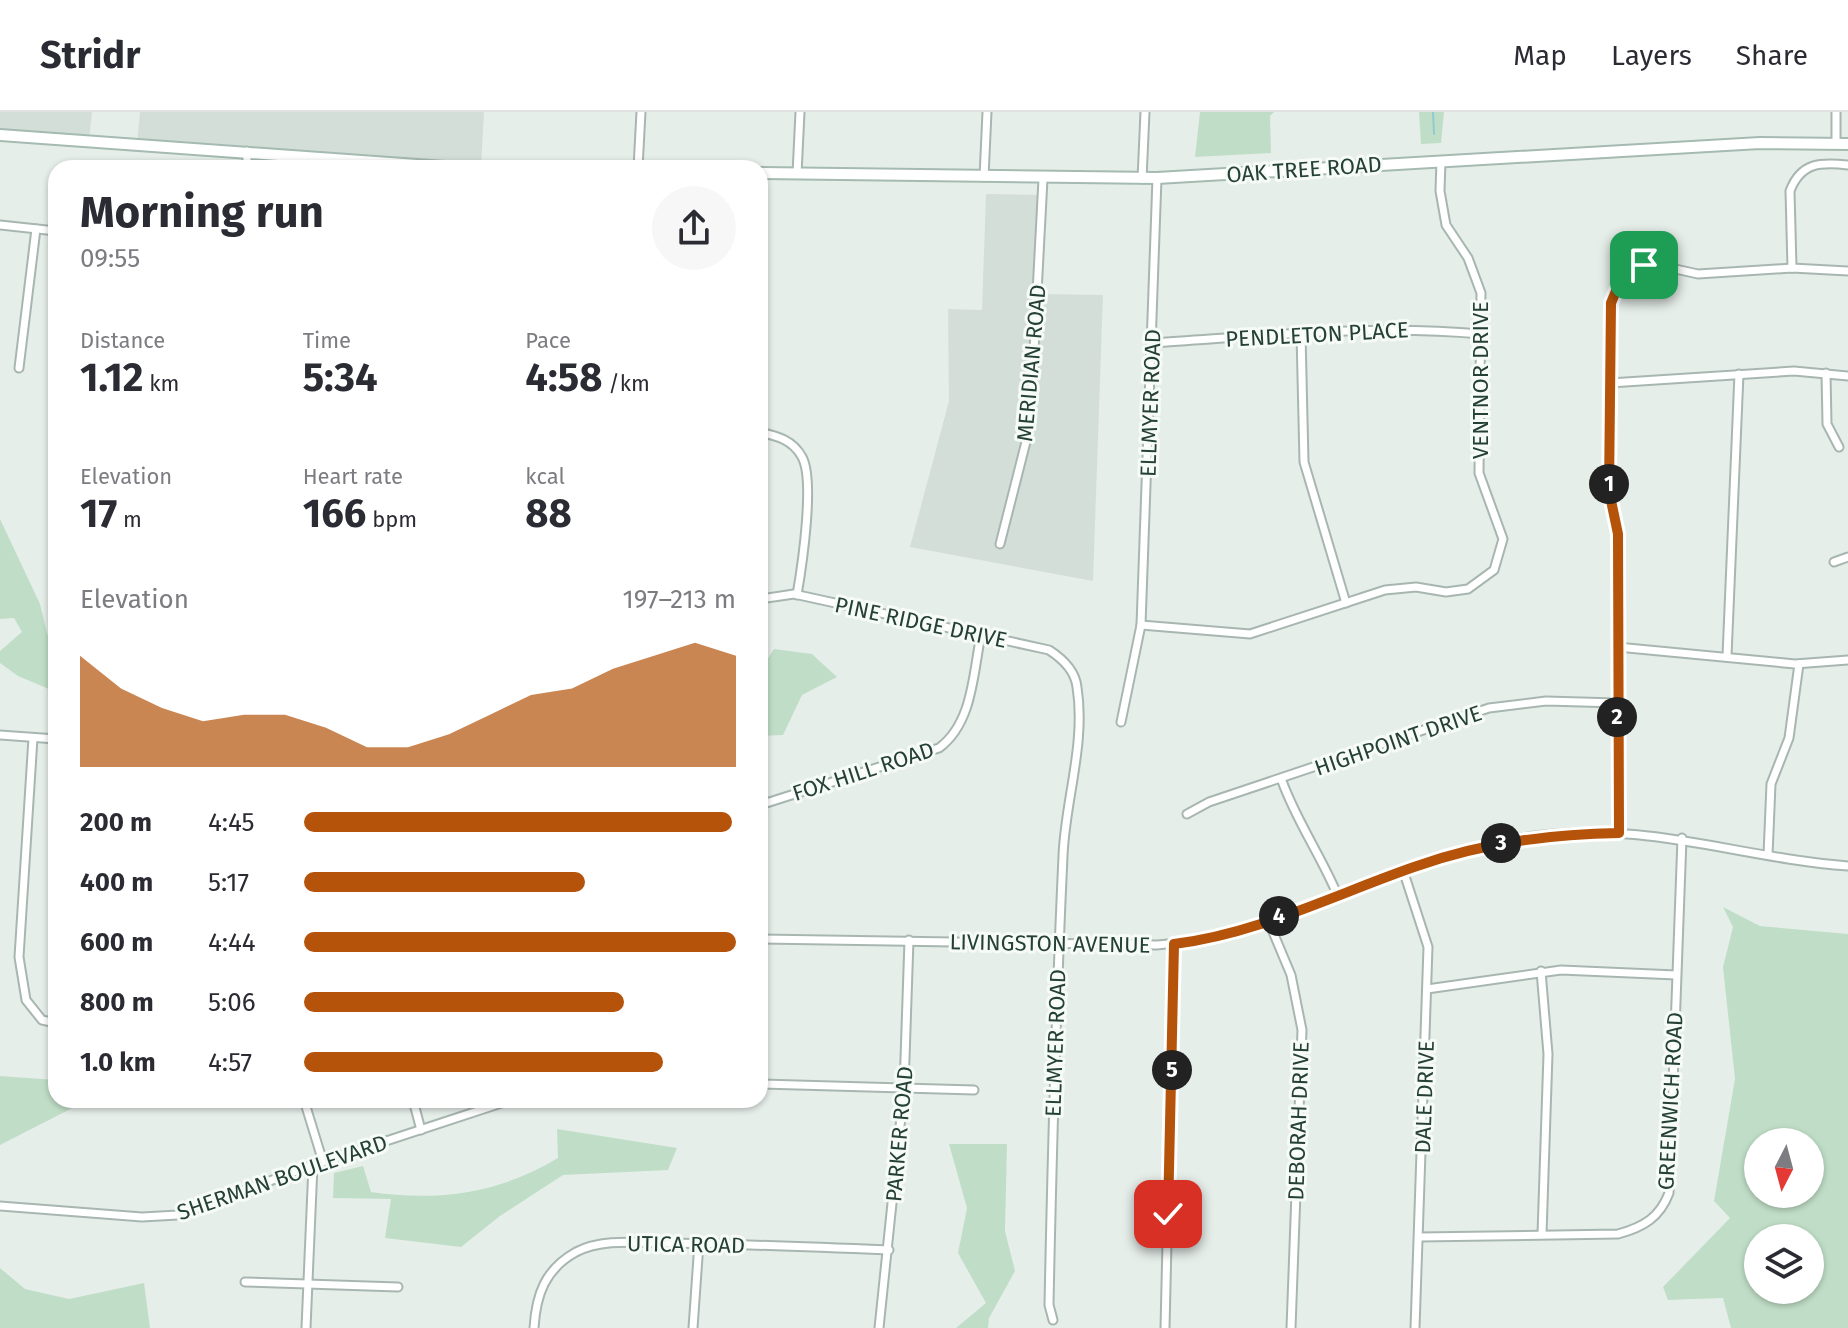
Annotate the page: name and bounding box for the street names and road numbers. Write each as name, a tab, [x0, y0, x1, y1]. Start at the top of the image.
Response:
street label: OAK TREE ROAD	[1226, 151, 1382, 188]
street label: MERIDIAN ROAD	[1011, 283, 1052, 443]
street label: VENTNOR DRIVE	[1467, 301, 1494, 459]
street label: PENDLETON PLACE	[1225, 316, 1409, 353]
street label: ELLMYER ROAD	[1134, 329, 1167, 478]
street label: PINE RIDGE DRIVE	[832, 591, 1009, 654]
street label: HIGHPOINT DRIVE	[1311, 699, 1485, 782]
street label: FOX HILL ROAD	[789, 736, 937, 807]
street label: LIVINGSTON AVENUE	[949, 928, 1151, 959]
street label: ELLMYER ROAD	[1039, 969, 1072, 1118]
street label: GREENWICH ROAD	[1652, 1011, 1689, 1191]
street label: DALE DRIVE	[1409, 1040, 1440, 1154]
street label: DEBORAH DRIVE	[1282, 1041, 1315, 1201]
street label: PARKER ROAD	[880, 1065, 919, 1203]
street label: SHERMAN BOULEVARD	[174, 1129, 391, 1226]
street label: UTICA ROAD	[627, 1230, 745, 1259]

